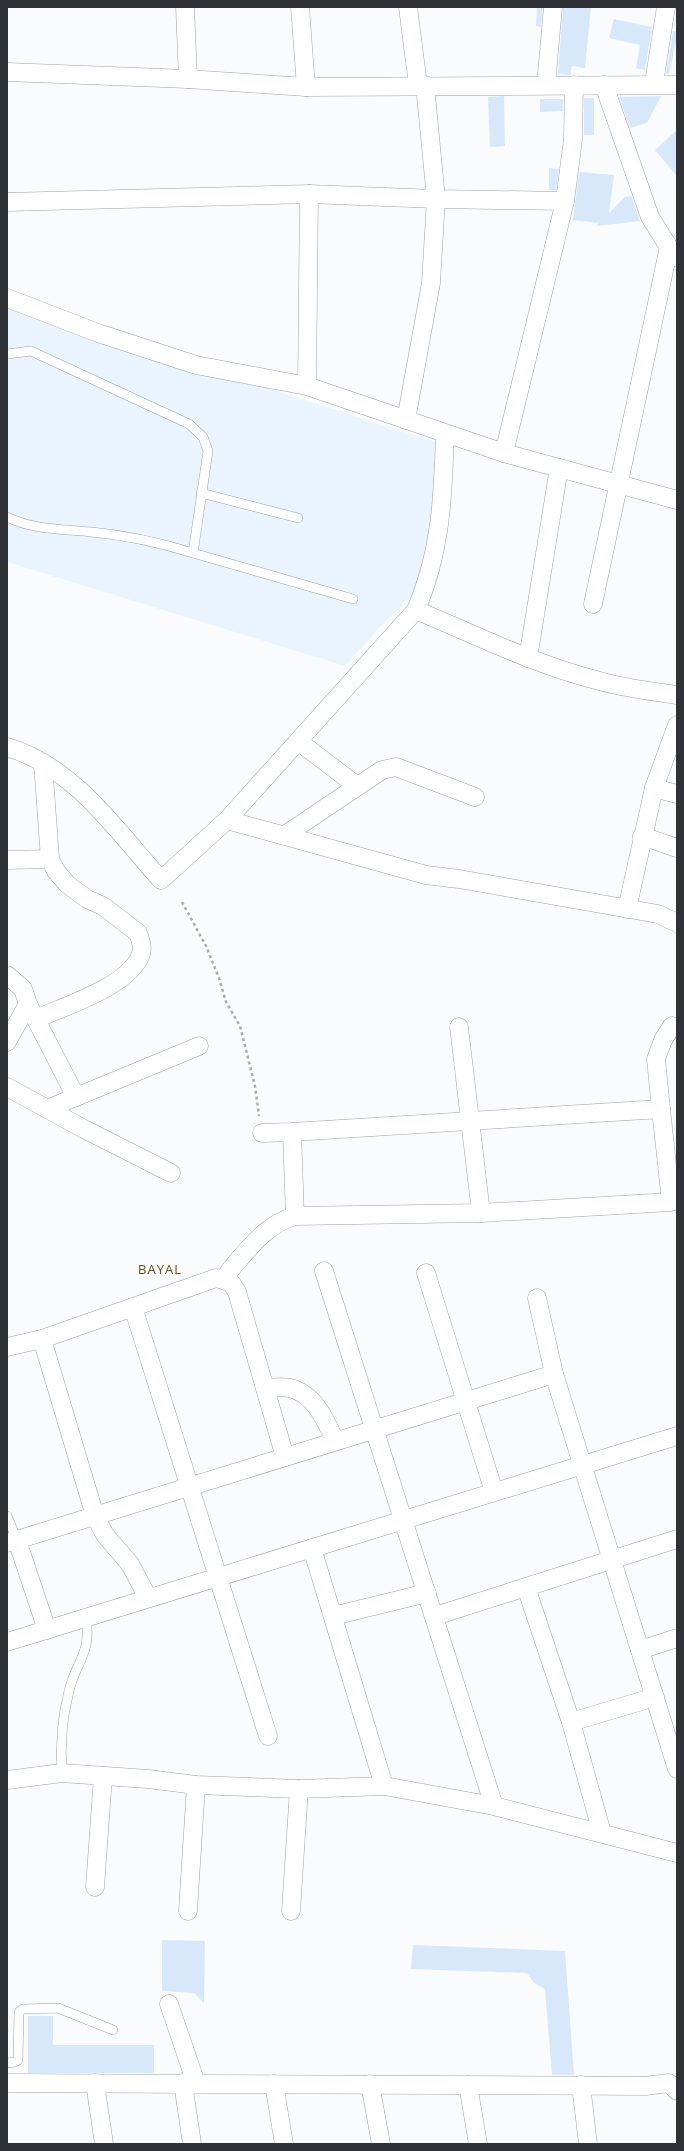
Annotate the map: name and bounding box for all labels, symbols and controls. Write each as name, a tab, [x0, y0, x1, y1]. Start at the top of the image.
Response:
district label: BAYAL	[138, 1260, 182, 1278]

